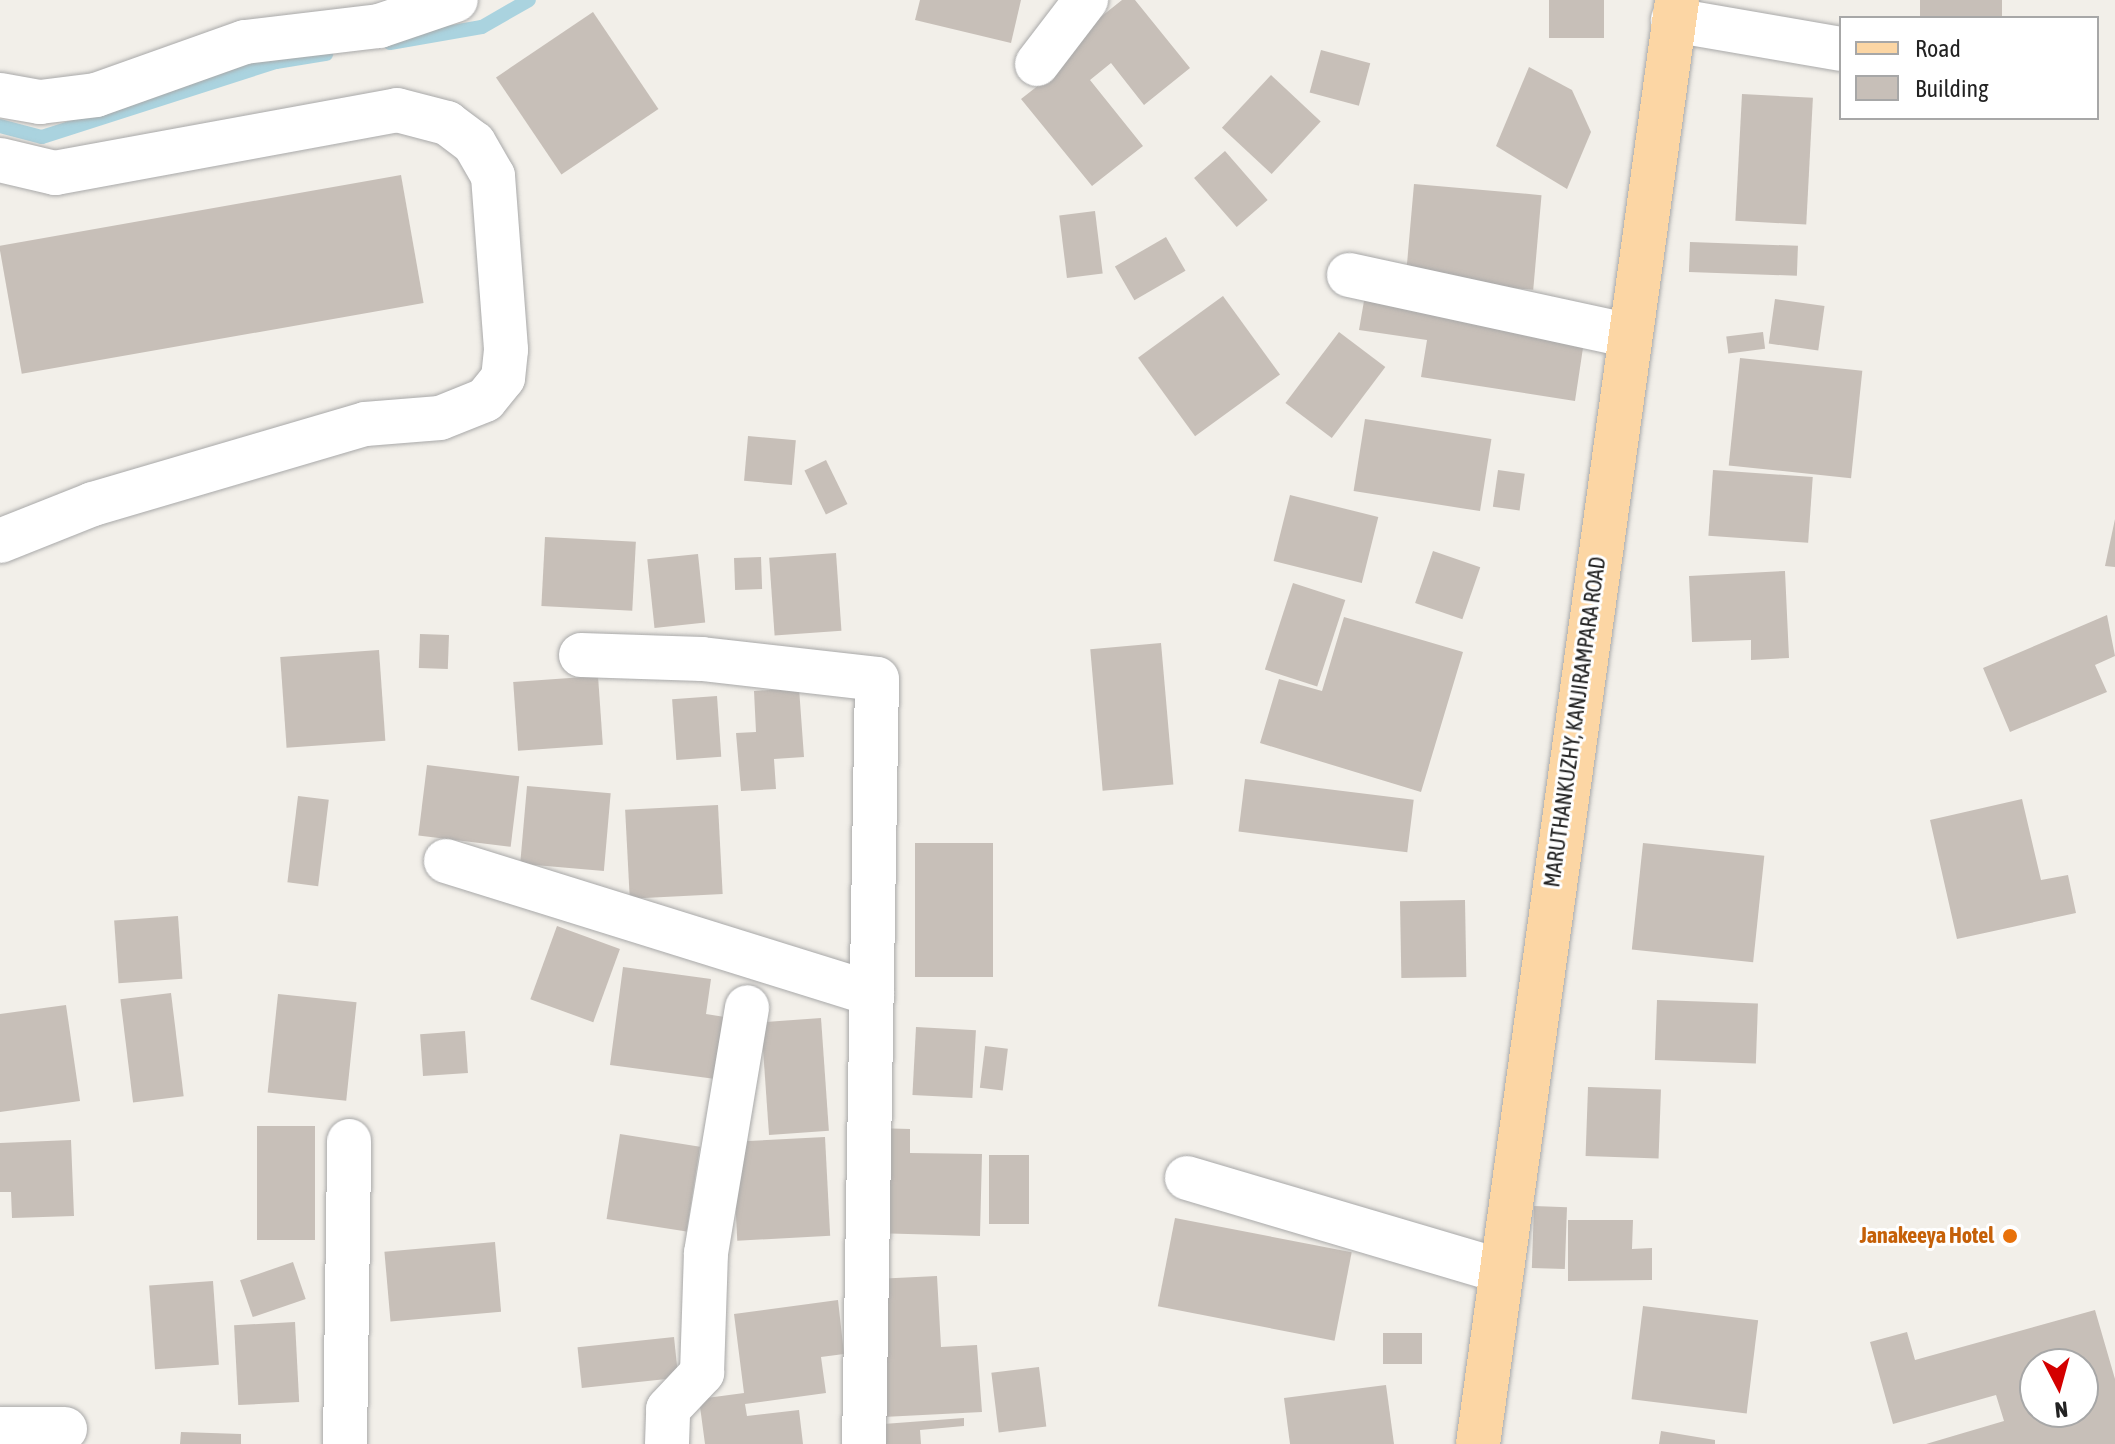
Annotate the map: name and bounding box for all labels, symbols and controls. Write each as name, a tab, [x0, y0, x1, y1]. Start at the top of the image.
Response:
legend	[1839, 16, 2099, 120]
text: Road	[1915, 35, 1961, 62]
text: Building	[1915, 75, 1988, 102]
street label: MARUTHANKUZHY, KANJIRAMPARA ROAD	[1539, 555, 1611, 889]
place label: Janakeeya Hotel	[1860, 1223, 1994, 1249]
marker: Janakeeya Hotel	[2001, 1227, 2019, 1245]
north arrow	[2019, 1348, 2099, 1428]
text: N	[2053, 1396, 2069, 1423]

